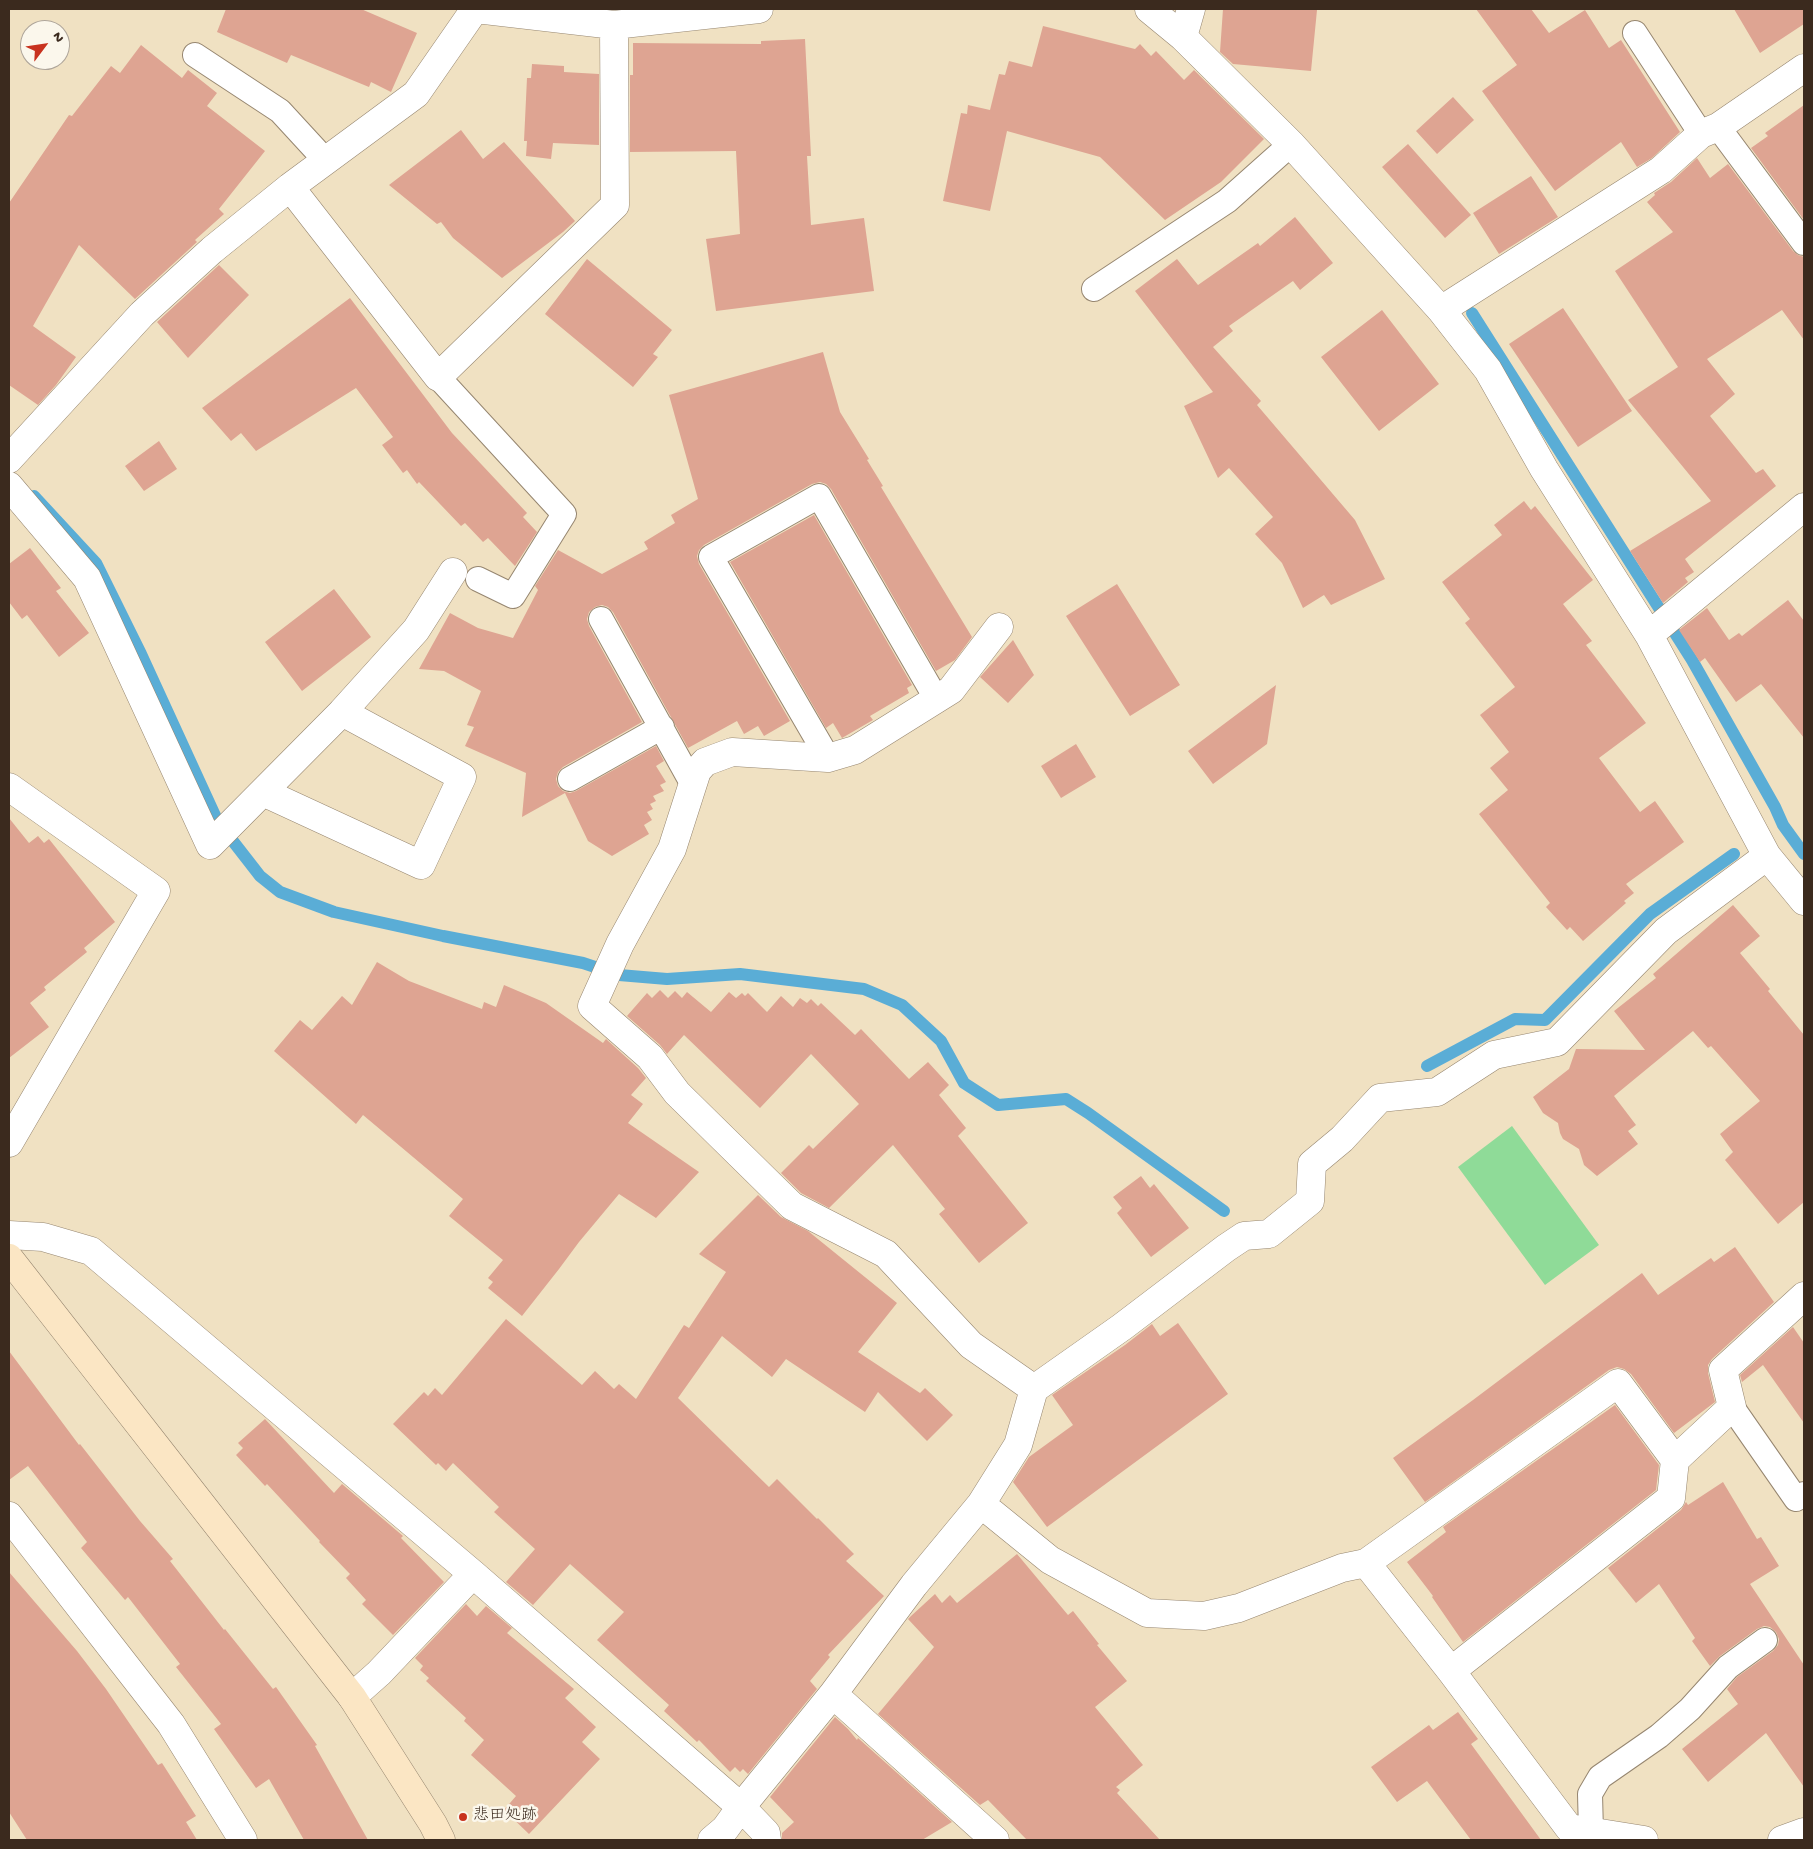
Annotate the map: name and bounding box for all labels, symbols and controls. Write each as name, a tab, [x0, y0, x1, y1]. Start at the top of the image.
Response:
north arrow	[20, 20, 70, 70]
text: N	[48, 29, 67, 46]
place label: 悲田処跡	[473, 1807, 537, 1827]
marker: 悲田処跡	[457, 1811, 469, 1823]

